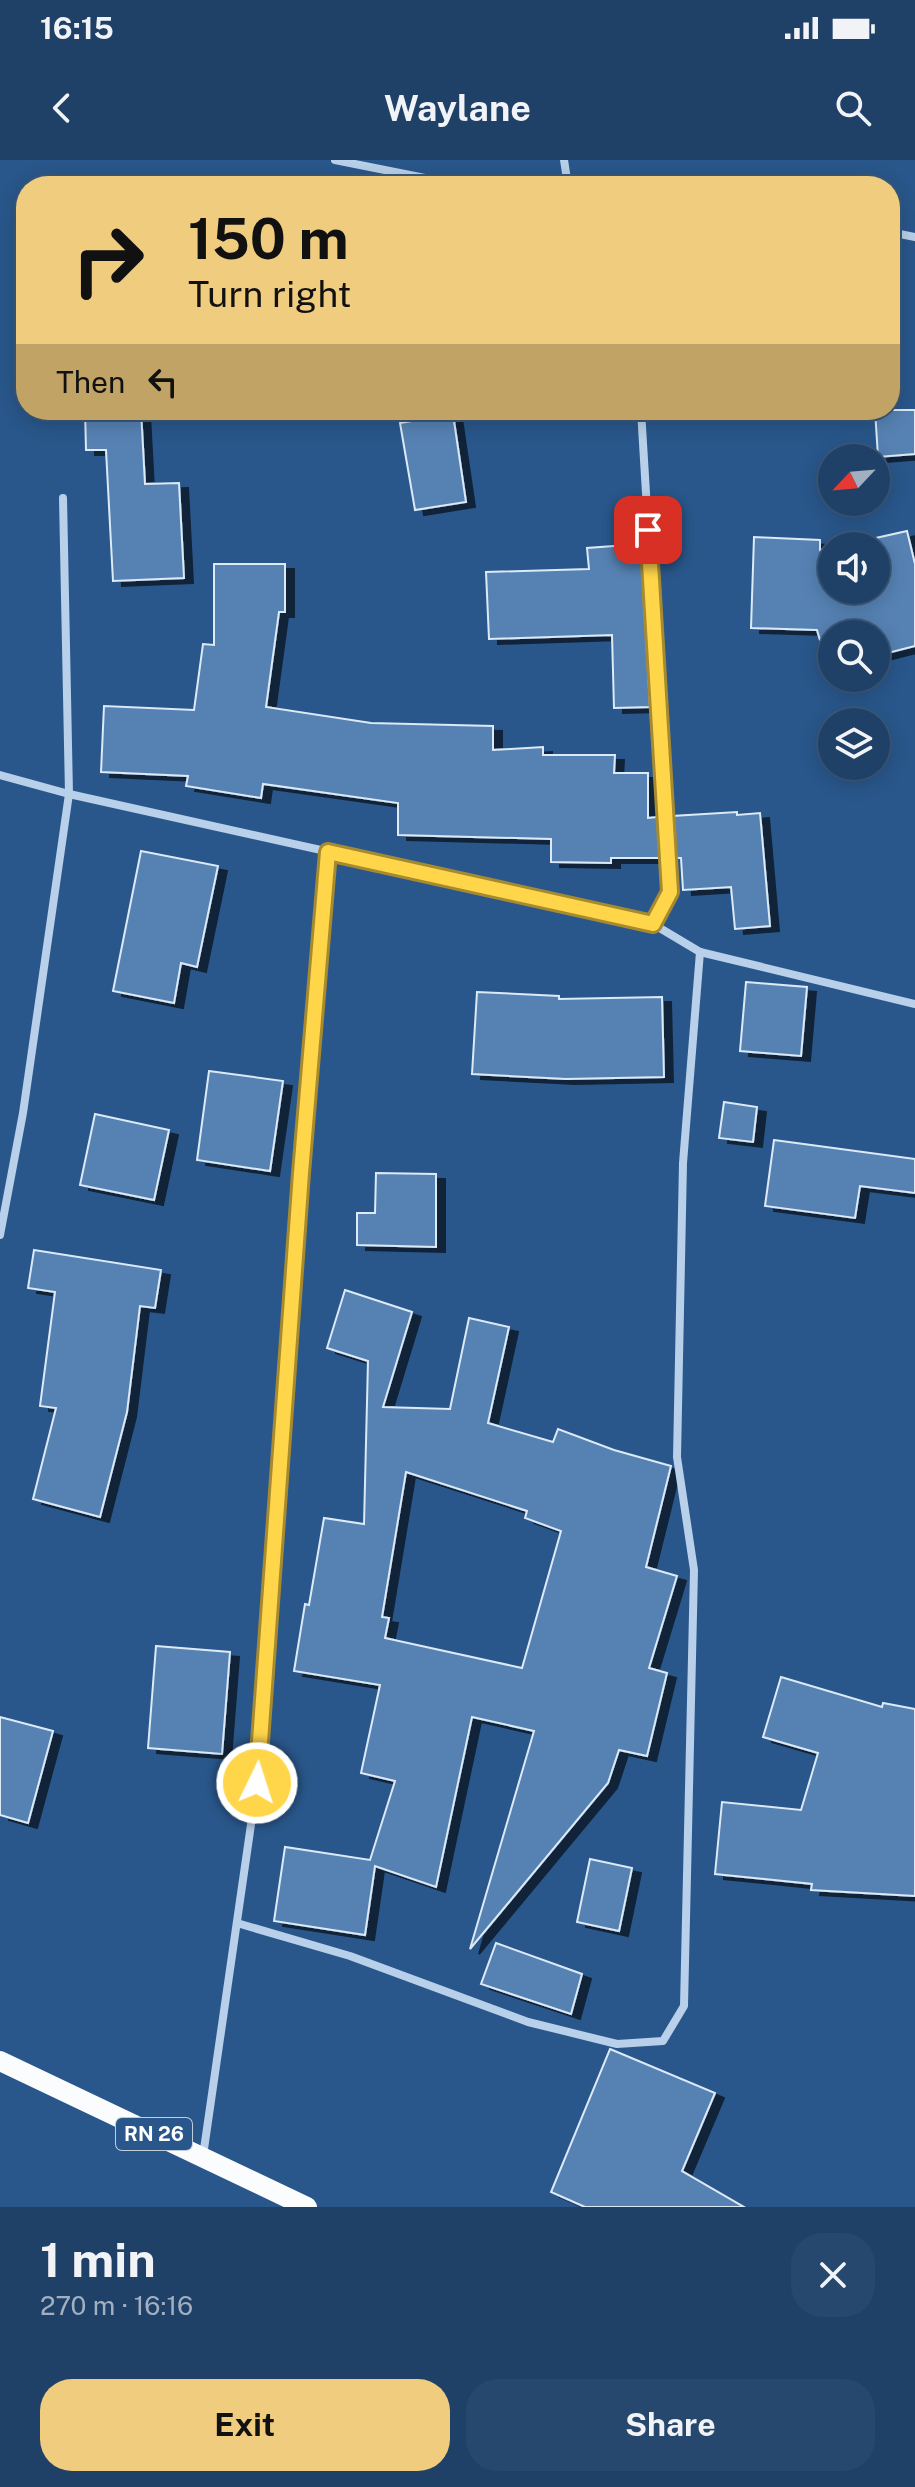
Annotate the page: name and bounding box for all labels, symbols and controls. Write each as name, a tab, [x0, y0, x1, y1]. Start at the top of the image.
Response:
text: 16:15	[40, 10, 114, 46]
icon: back	[40, 86, 84, 130]
icon: search	[831, 86, 875, 130]
text: Waylane	[384, 87, 531, 129]
text: 150 m	[188, 206, 349, 272]
icon: right	[56, 208, 160, 312]
text: Turn right	[188, 273, 351, 315]
icon: left	[141, 360, 185, 404]
text: Then	[56, 364, 125, 400]
north arrow	[818, 444, 890, 516]
map controls	[818, 444, 890, 780]
pin	[614, 496, 682, 564]
icon: arrive	[626, 508, 670, 552]
button: sound	[818, 532, 890, 604]
button: search	[818, 620, 890, 692]
button: layers	[818, 708, 890, 780]
position arrow	[215, 1741, 299, 1825]
road number: RN 26	[116, 2118, 192, 2150]
text: 1 min	[40, 2231, 156, 2288]
button: close	[791, 2233, 875, 2317]
text: 270 m · 16:16	[40, 2290, 193, 2321]
button: Exit	[40, 2379, 450, 2471]
button: Share	[466, 2379, 875, 2471]

